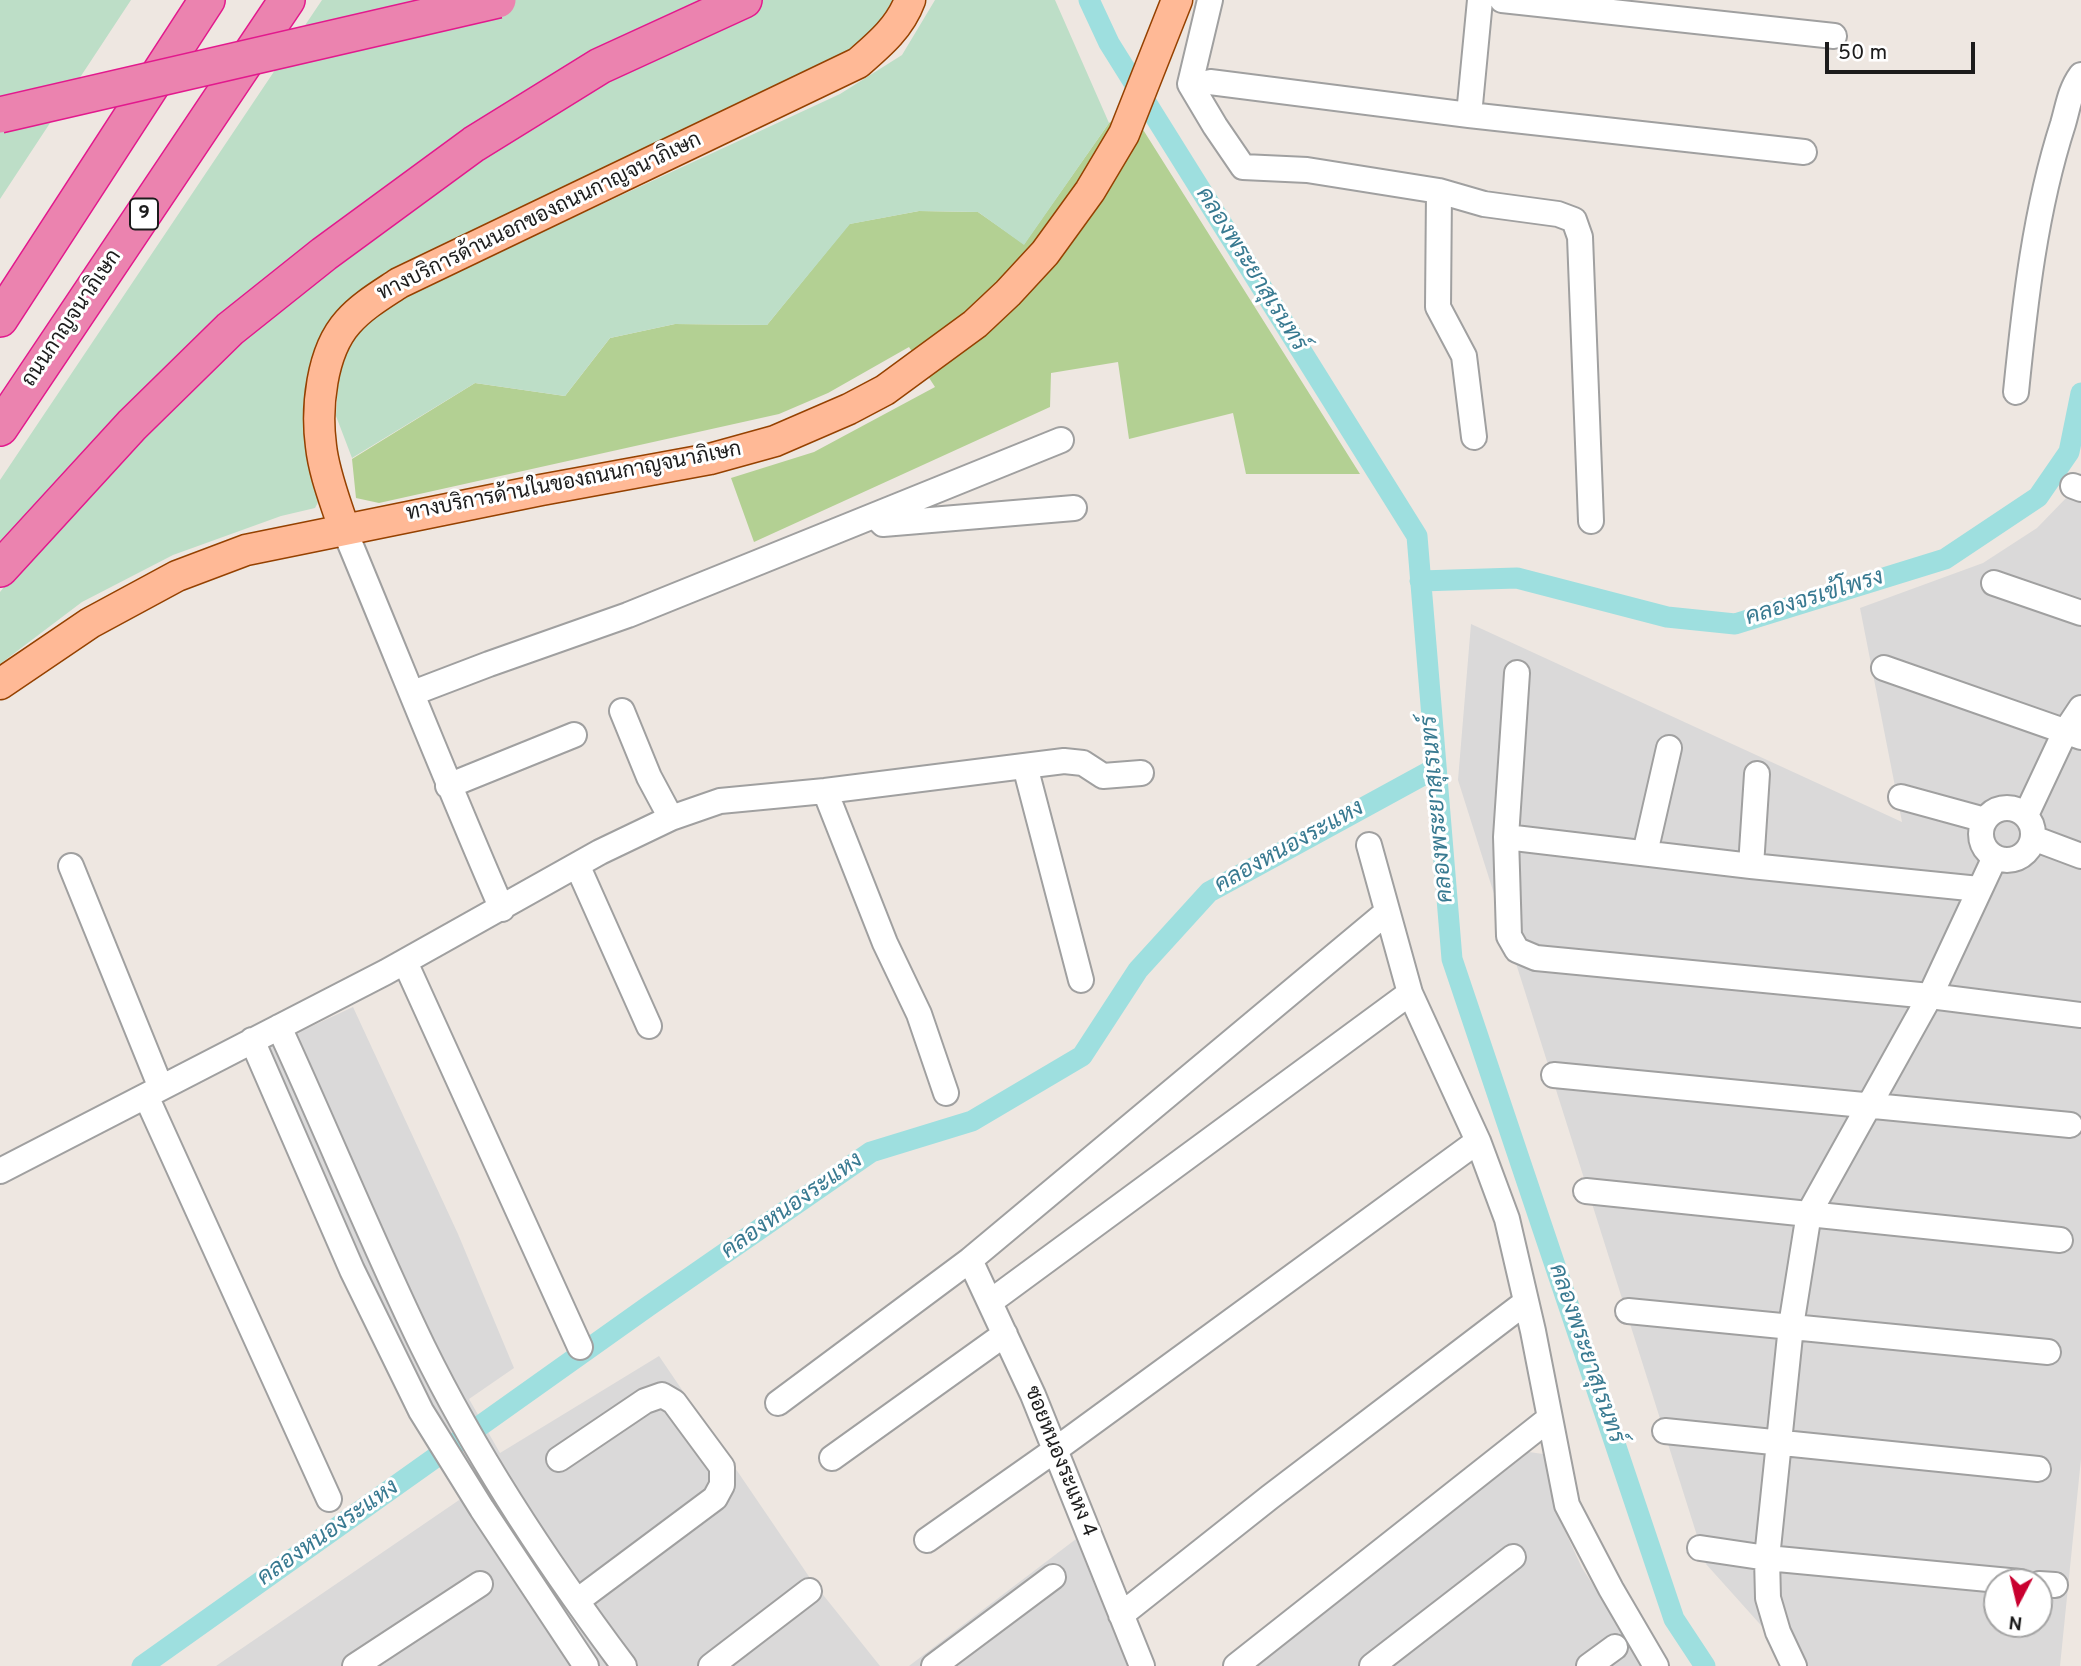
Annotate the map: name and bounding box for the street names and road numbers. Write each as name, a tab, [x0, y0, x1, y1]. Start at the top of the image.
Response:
street label: ทางบริการด้านนอกของถนนกาญจนาภิเษก	[374, 128, 706, 308]
road number: 9	[130, 198, 158, 230]
street label: ถนนกาญจนาภิเษก	[18, 246, 128, 392]
street label: ทางบริการด้านในของถนนกาญจนาภิเษก	[404, 438, 744, 528]
street label: ซอยหนองระแหง 4	[1017, 1383, 1101, 1541]

